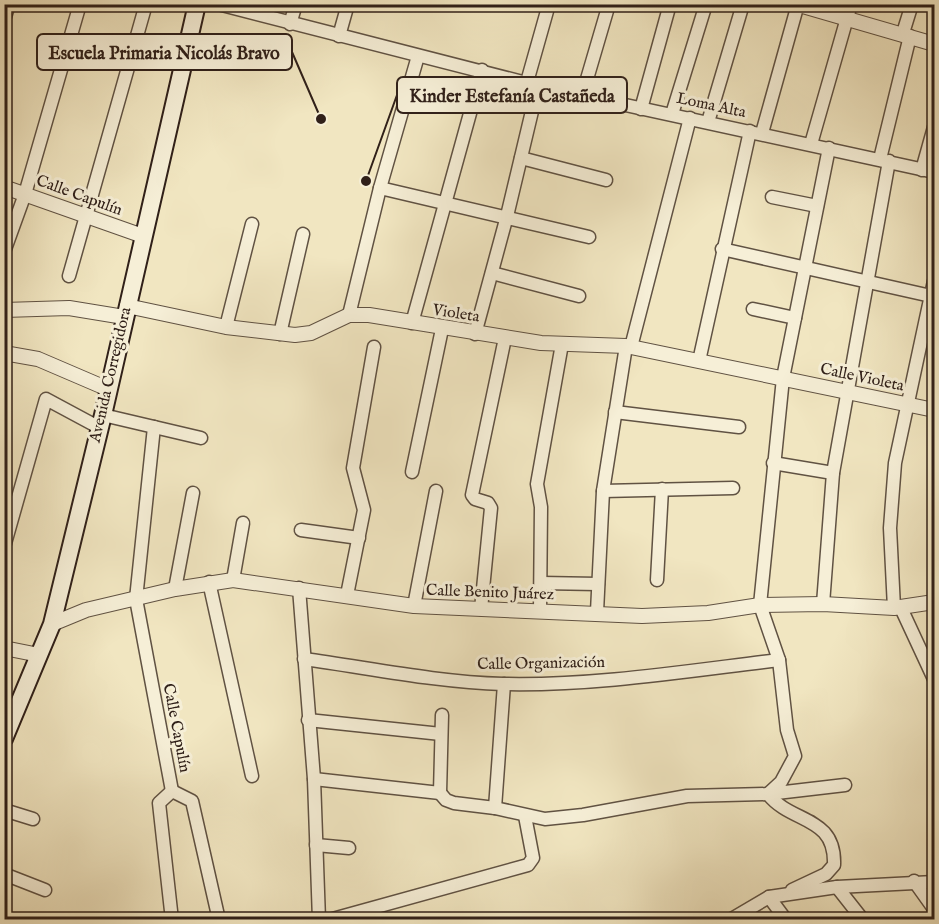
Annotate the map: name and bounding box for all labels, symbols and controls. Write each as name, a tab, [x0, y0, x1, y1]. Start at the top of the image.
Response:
callout: Escuela Primaria Nicolás Bravo	[37, 34, 292, 70]
text: Escuela Primaria Nicolás Bravo	[48, 43, 280, 66]
callout: Kinder Estefanía Castañeda	[397, 77, 627, 113]
text: Kinder Estefanía Castañeda	[409, 86, 616, 109]
street label: Loma Alta	[674, 89, 748, 123]
street label: Calle Capulín	[33, 171, 125, 221]
street label: Violeta	[430, 300, 481, 328]
street label: Avenida Corregidora	[85, 305, 136, 446]
street label: Calle Violeta	[818, 359, 906, 397]
street label: Calle Benito Juárez	[426, 581, 554, 605]
street label: Calle Organización	[477, 653, 606, 675]
street label: Calle Capulín	[158, 682, 195, 775]

